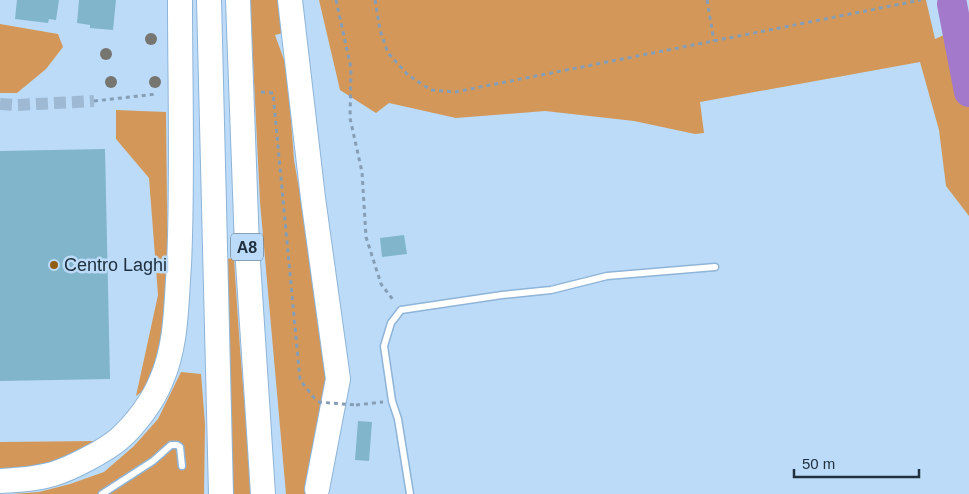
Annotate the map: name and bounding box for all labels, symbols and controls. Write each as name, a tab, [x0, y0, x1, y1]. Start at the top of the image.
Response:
road number: A8	[231, 233, 263, 260]
place label: Centro Laghi	[64, 255, 167, 275]
marker: Centro Laghi	[48, 259, 60, 271]
scale bar	[794, 446, 919, 478]
text: 50 m	[802, 455, 835, 472]

